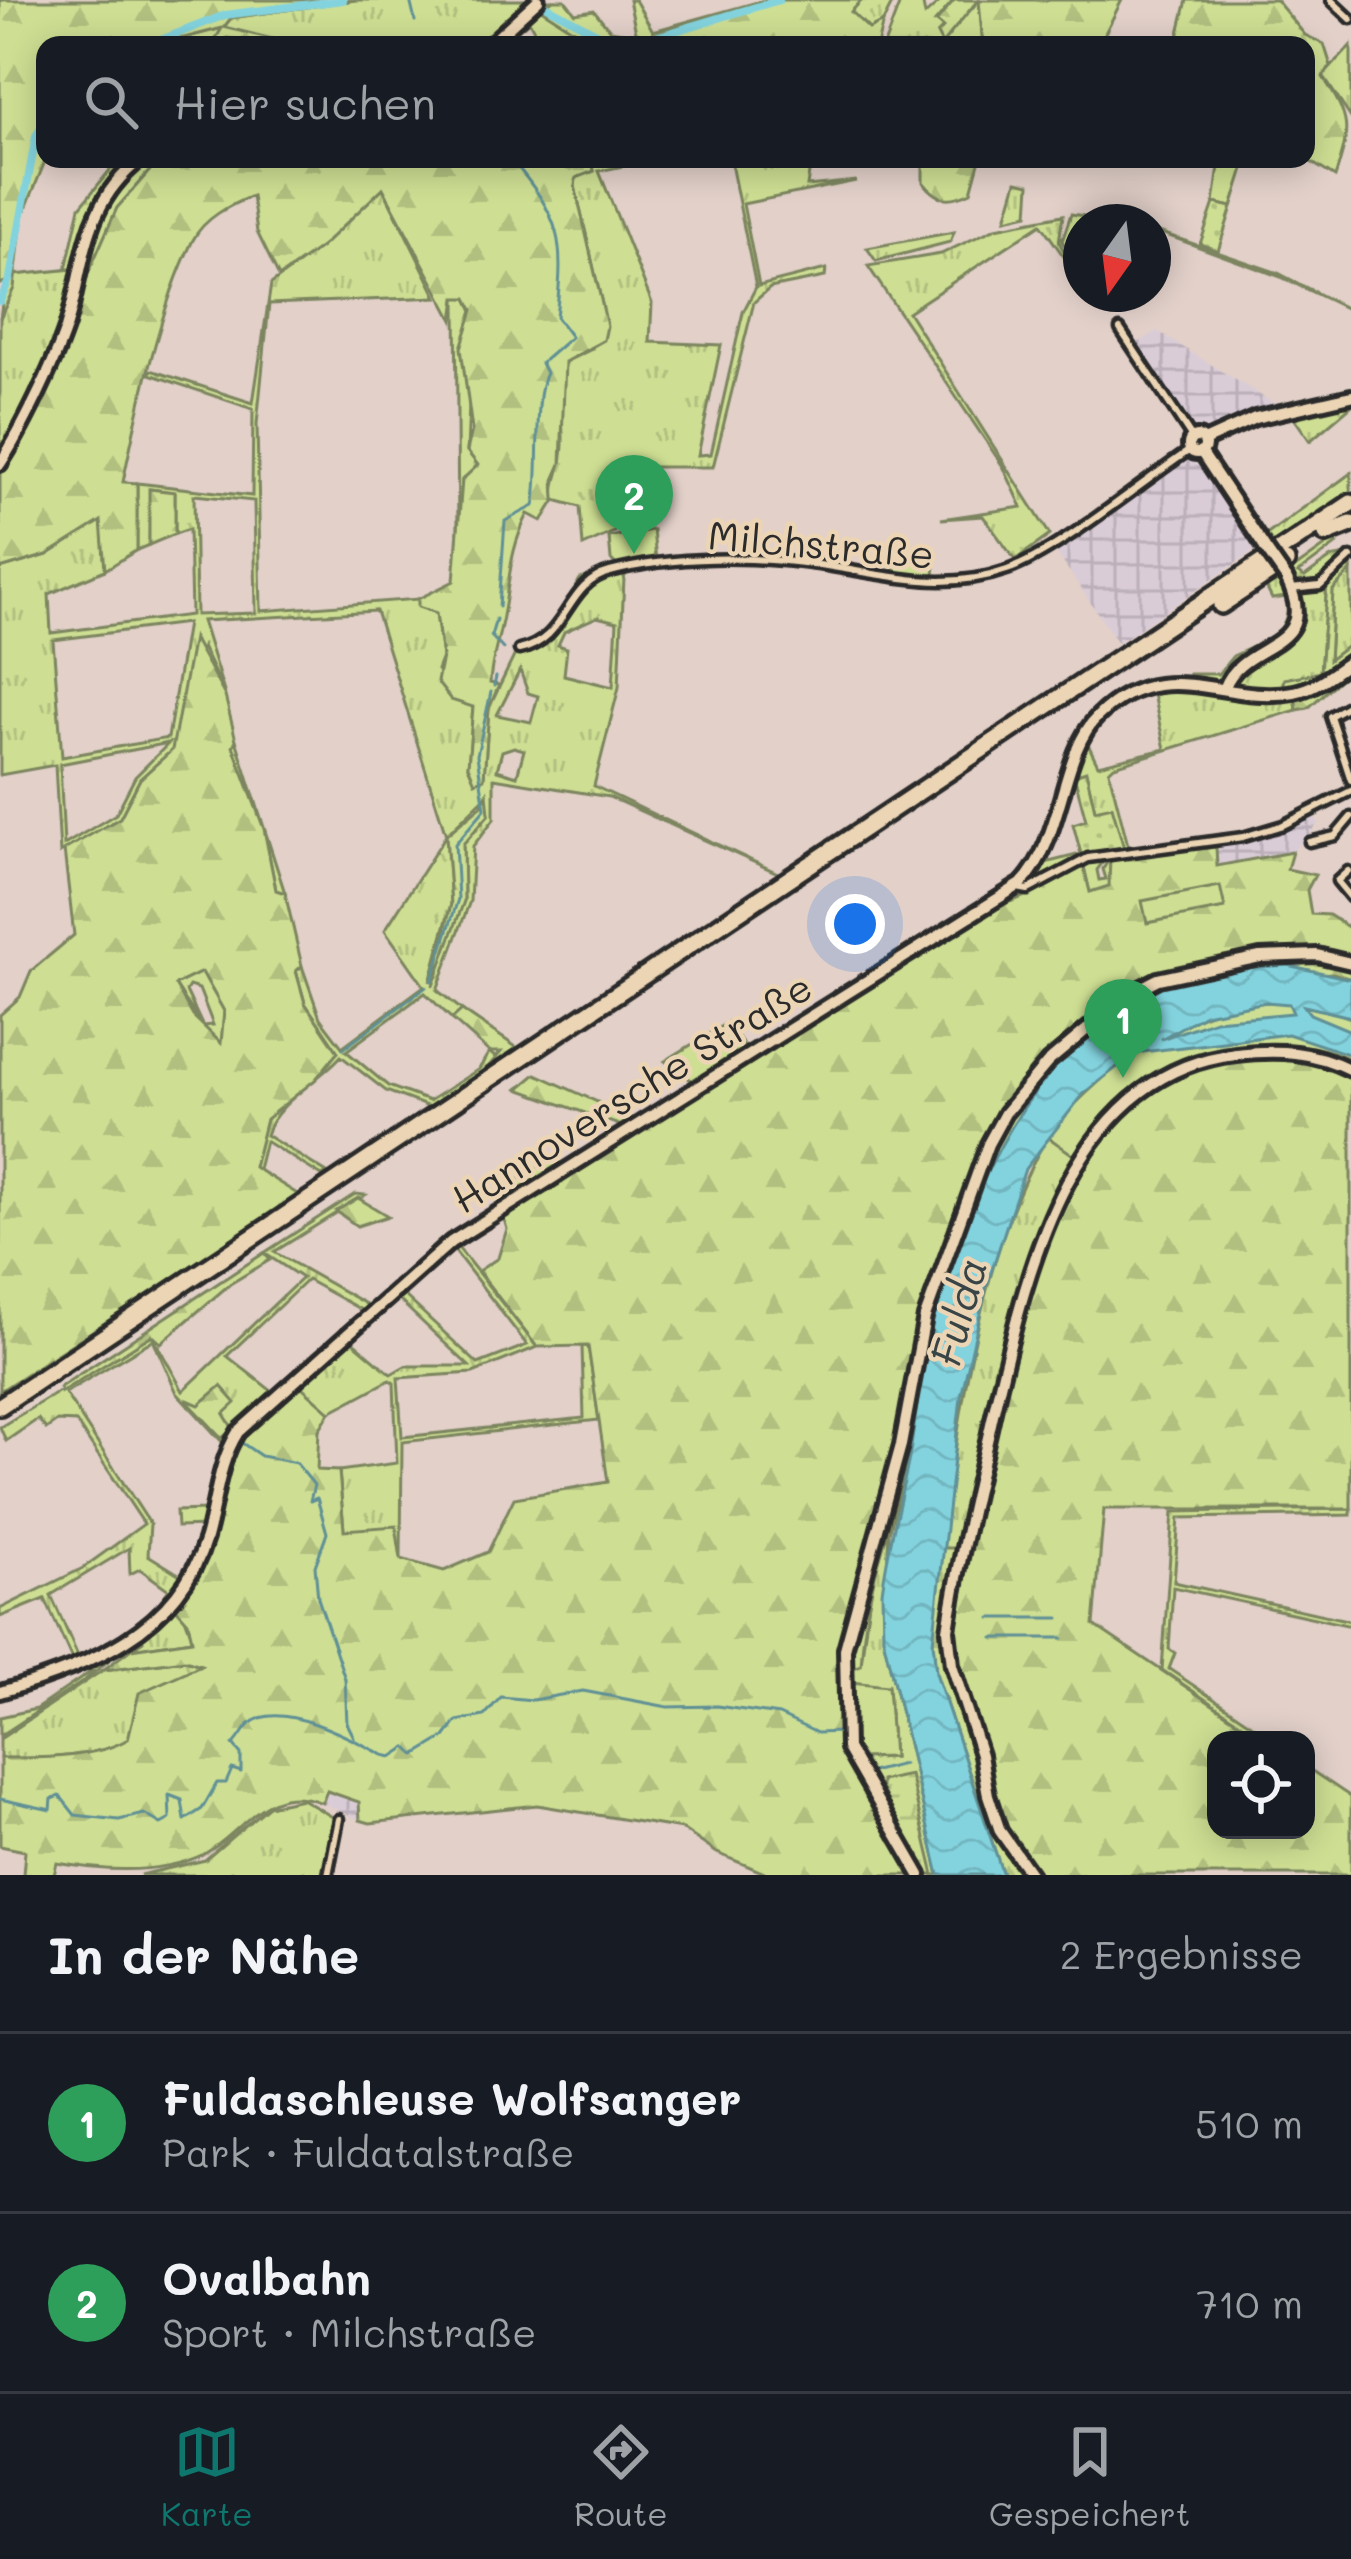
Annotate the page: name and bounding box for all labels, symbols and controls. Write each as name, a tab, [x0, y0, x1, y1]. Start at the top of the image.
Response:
search box	[36, 36, 1315, 168]
icon: search	[78, 69, 144, 135]
text: Hier suchen	[174, 73, 436, 131]
north arrow	[1063, 204, 1171, 312]
pin: 2	[595, 455, 673, 554]
street label: Milchstraße	[706, 508, 936, 579]
your location	[825, 894, 885, 954]
street label: Hannoversche Straße	[442, 960, 821, 1223]
pin: 1	[1084, 979, 1162, 1078]
water label: Fulda	[917, 1251, 998, 1372]
map controls	[1207, 1731, 1315, 1839]
button: locate	[1207, 1731, 1315, 1839]
text: In der Nähe	[48, 1920, 359, 1987]
text: 2 Ergebnisse	[1060, 1928, 1303, 1979]
text: Fuldaschleuse Wolfsanger	[162, 2068, 741, 2126]
text: 1	[78, 2097, 96, 2148]
text: 510 m	[1195, 2097, 1303, 2148]
text: Park · Fuldatalstraße	[162, 2126, 574, 2177]
text: Ovalbahn	[162, 2248, 371, 2306]
text: 2	[76, 2277, 98, 2328]
text: 710 m	[1196, 2277, 1303, 2328]
text: Sport · Milchstraße	[162, 2306, 536, 2357]
tab: Karte	[161, 2419, 253, 2534]
tab: Route	[574, 2419, 668, 2534]
tab: Gespeichert	[989, 2419, 1190, 2534]

